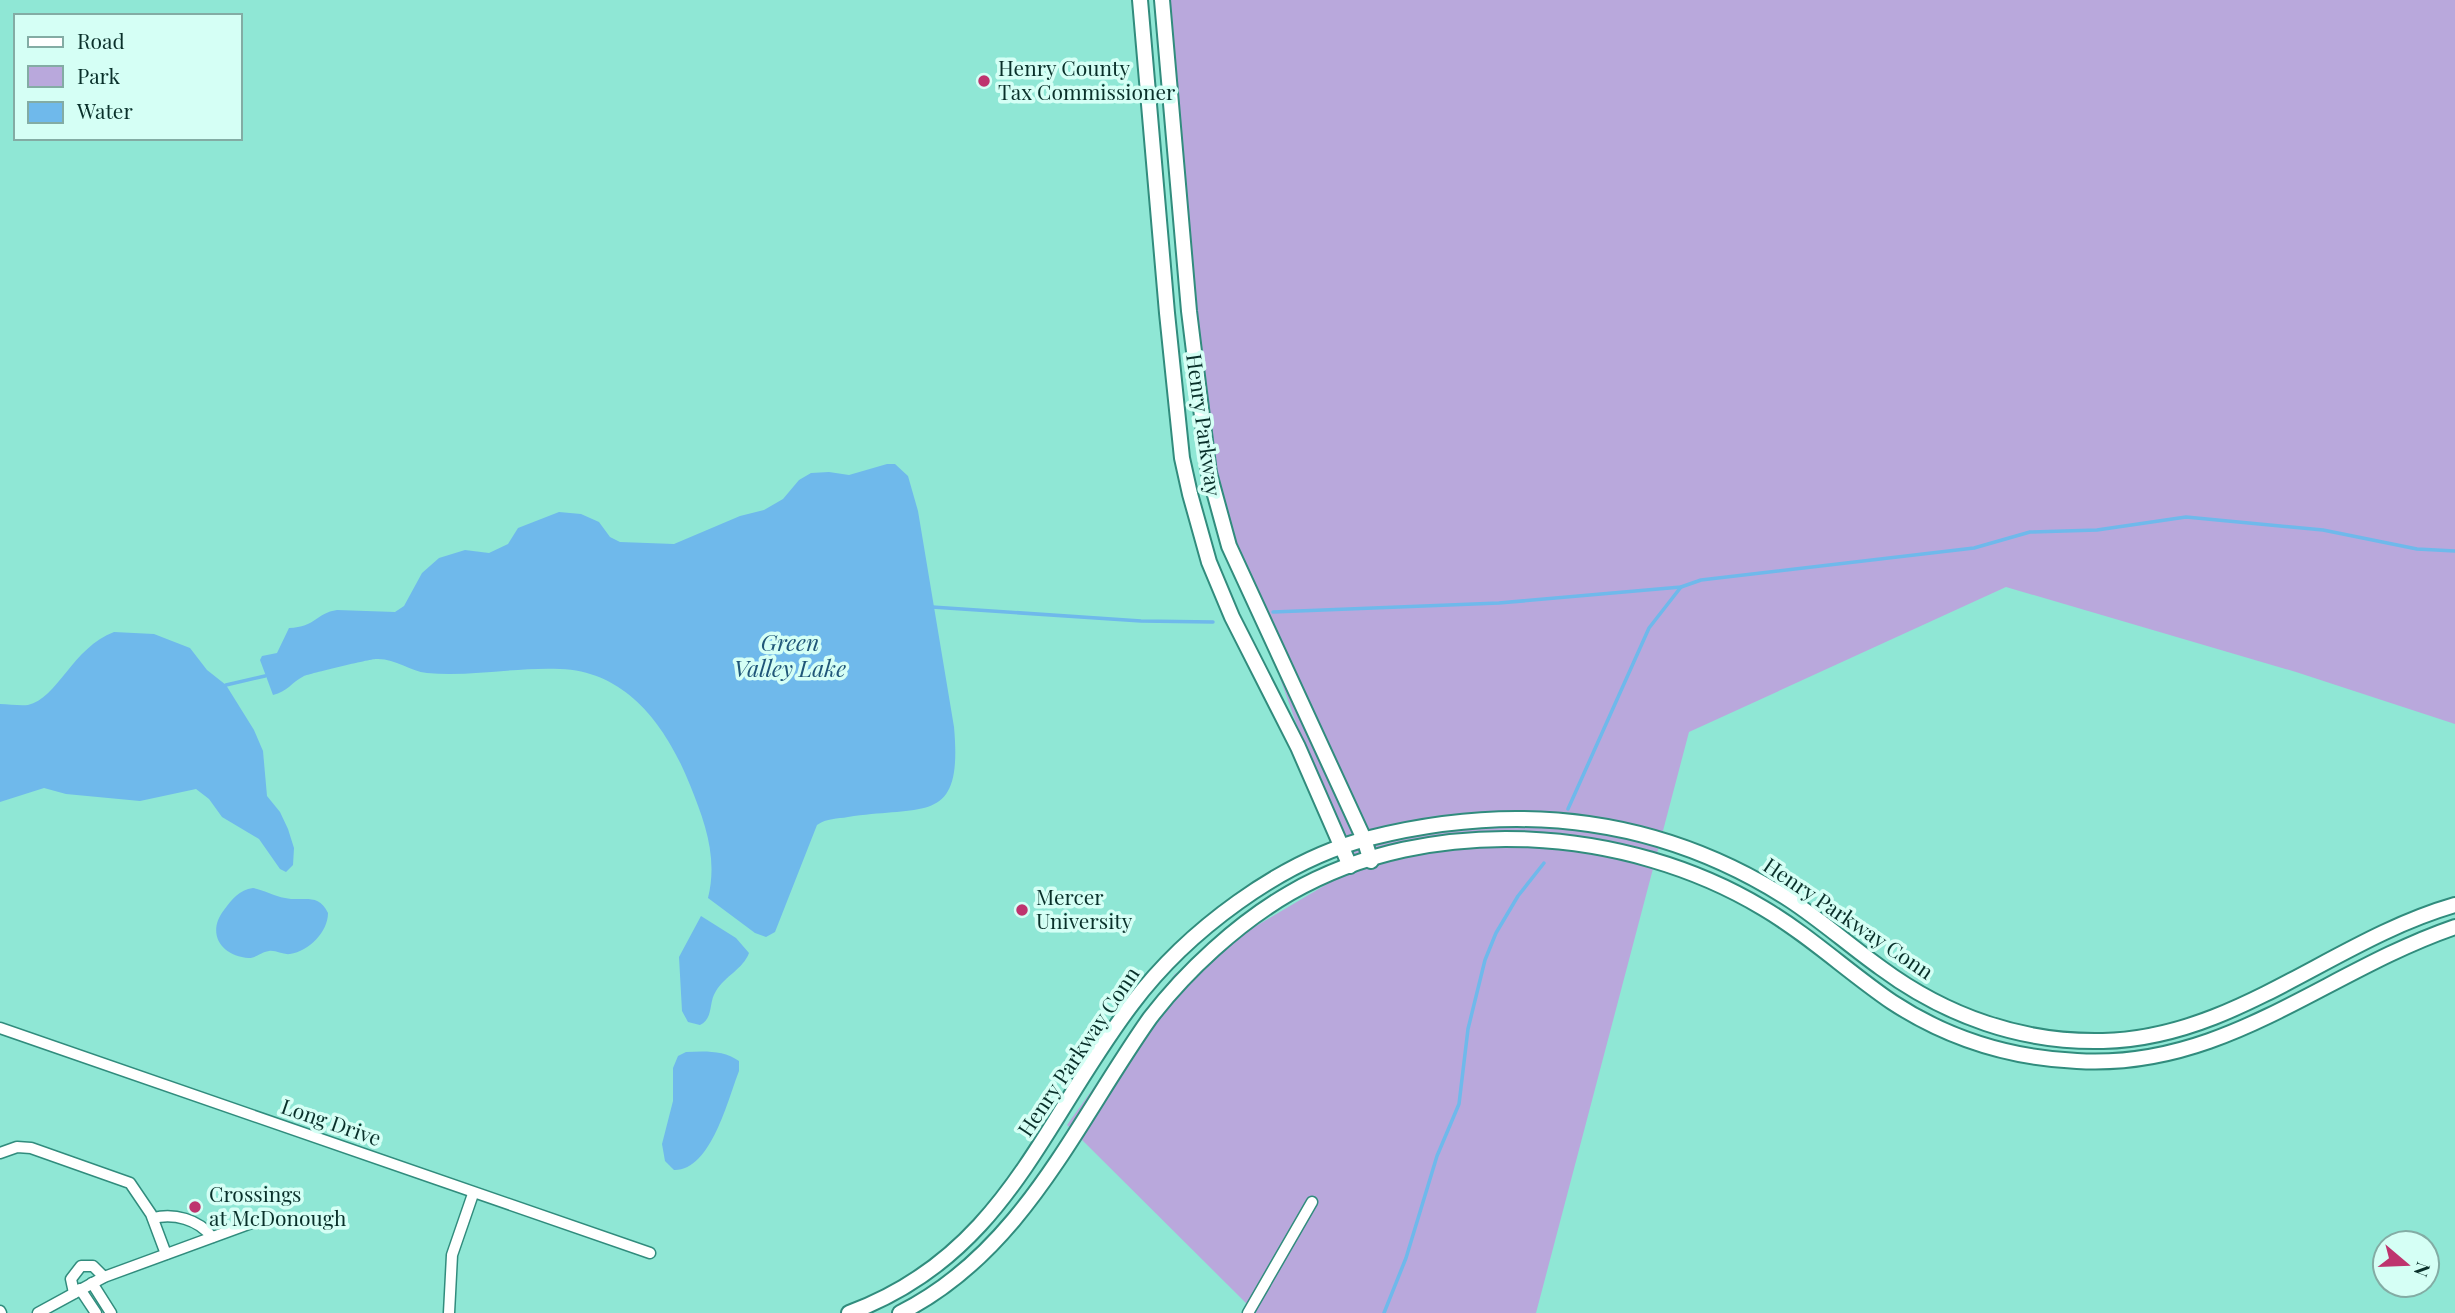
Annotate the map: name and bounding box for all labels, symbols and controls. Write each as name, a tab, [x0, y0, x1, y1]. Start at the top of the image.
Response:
legend	[14, 14, 242, 140]
text: Road	[77, 26, 125, 54]
place label: Henry County Tax Commissioner	[998, 53, 1176, 105]
text: Park	[77, 61, 121, 89]
marker: Henry County Tax Commissioner	[976, 73, 992, 89]
text: Water	[76, 96, 133, 124]
street label: Henry Parkway	[1181, 352, 1229, 498]
water label: Green Valley Lake	[734, 626, 846, 683]
street label: Henry Parkway Conn	[1759, 850, 1940, 985]
place label: Mercer University	[1036, 882, 1133, 934]
marker: Mercer University	[1014, 902, 1030, 918]
street label: Henry Parkway Conn	[1010, 960, 1145, 1141]
street label: Long Drive	[278, 1091, 385, 1151]
place label: Crossings at McDonough	[209, 1179, 347, 1231]
marker: Crossings at McDonough	[187, 1199, 203, 1215]
north arrow	[2371, 1229, 2441, 1299]
text: N	[2408, 1259, 2438, 1281]

